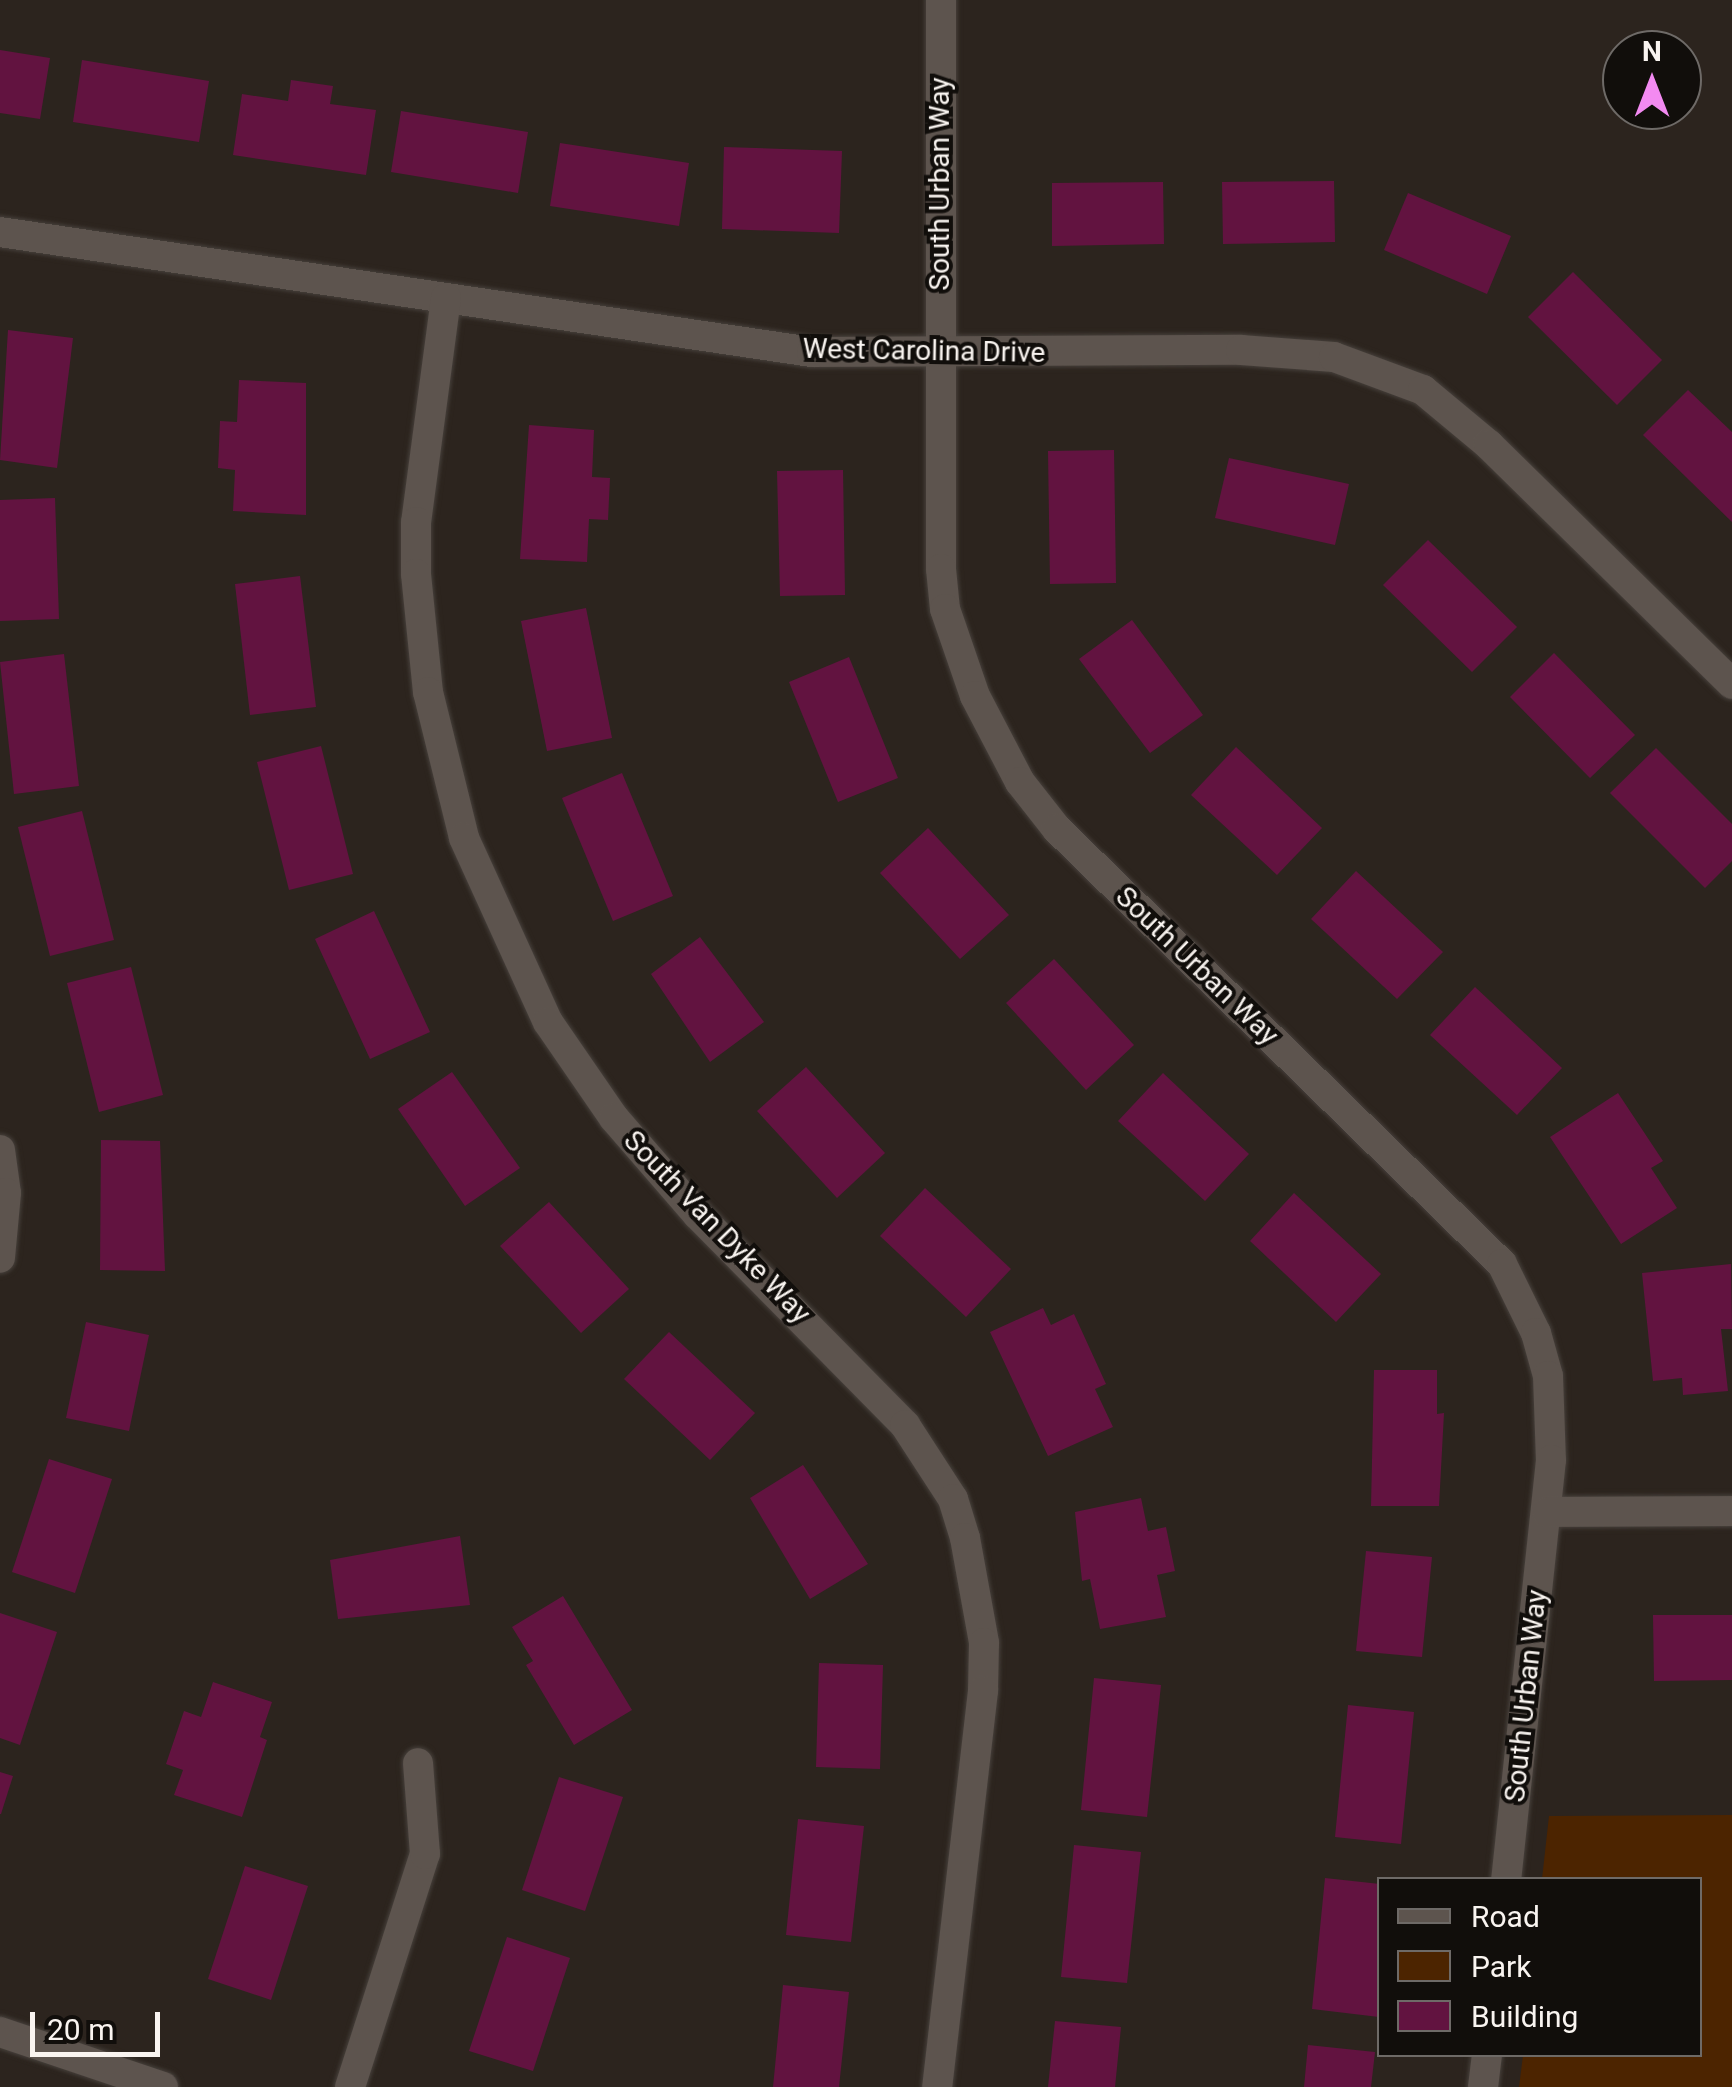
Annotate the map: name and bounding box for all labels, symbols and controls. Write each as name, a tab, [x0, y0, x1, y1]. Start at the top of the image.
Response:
north arrow	[1602, 30, 1702, 130]
text: N	[1642, 35, 1662, 68]
street label: South Urban Way	[923, 77, 957, 291]
street label: West Carolina Drive	[802, 332, 1046, 370]
street label: South Urban Way	[1109, 880, 1285, 1052]
street label: South Van Dyke Way	[617, 1124, 817, 1330]
street label: South Urban Way	[1498, 1588, 1554, 1804]
legend	[1377, 1877, 1702, 2057]
text: Road	[1471, 1899, 1540, 1934]
text: Park	[1471, 1949, 1531, 1984]
scale bar	[35, 1992, 165, 2054]
text: Building	[1471, 1999, 1578, 2034]
text: 20 m	[47, 2012, 114, 2047]

